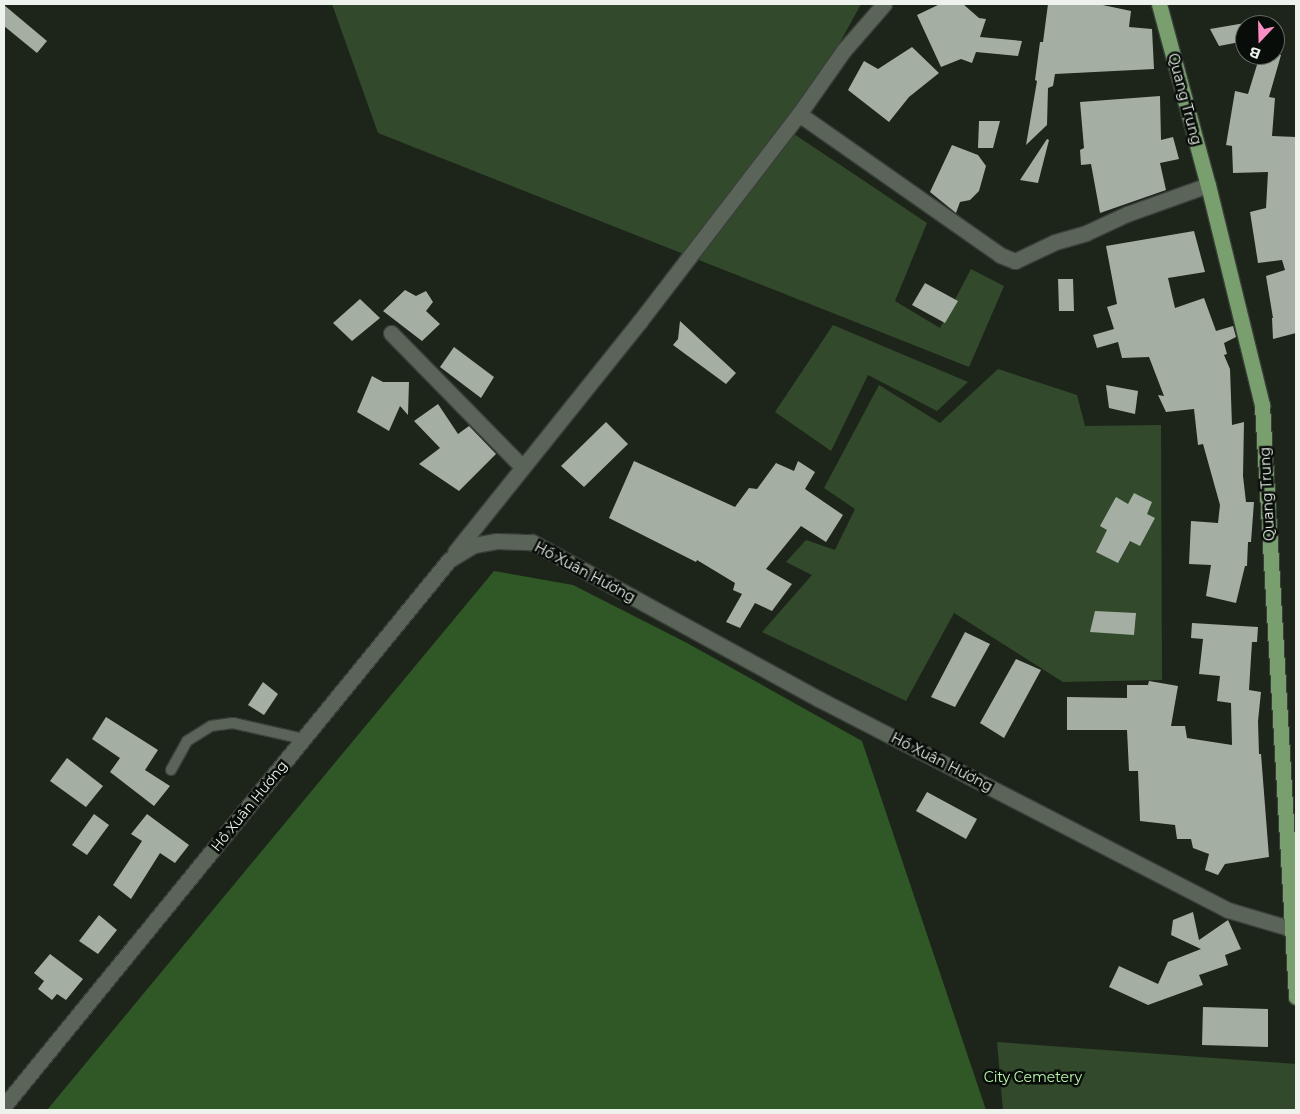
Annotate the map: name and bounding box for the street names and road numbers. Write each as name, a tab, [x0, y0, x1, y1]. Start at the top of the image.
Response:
street label: Quang Trung	[1165, 51, 1205, 147]
street label: Quang Trung	[1256, 447, 1278, 541]
street label: Hồ Xuân Hương	[532, 538, 638, 606]
street label: Hồ Xuân Hương	[888, 729, 996, 795]
street label: Hồ Xuân Hương	[207, 757, 291, 855]

